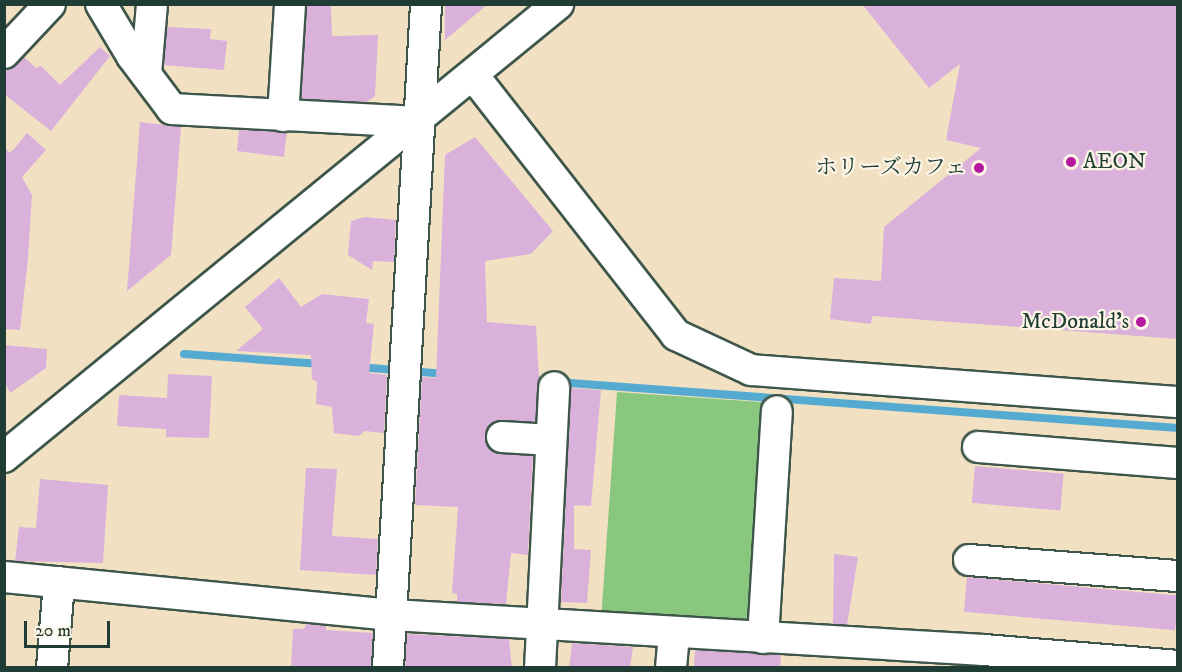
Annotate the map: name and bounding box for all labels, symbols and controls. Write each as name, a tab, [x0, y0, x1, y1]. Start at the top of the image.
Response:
place label: AEON	[1083, 149, 1146, 175]
place label: ホリーズカフェ	[813, 155, 967, 181]
marker: AEON	[1064, 155, 1078, 169]
marker: ホリーズカフェ	[972, 161, 986, 175]
place label: McDonald's	[1022, 309, 1129, 335]
marker: McDonald's	[1134, 315, 1148, 329]
scale bar	[27, 609, 112, 647]
text: 20 m	[35, 620, 71, 642]

